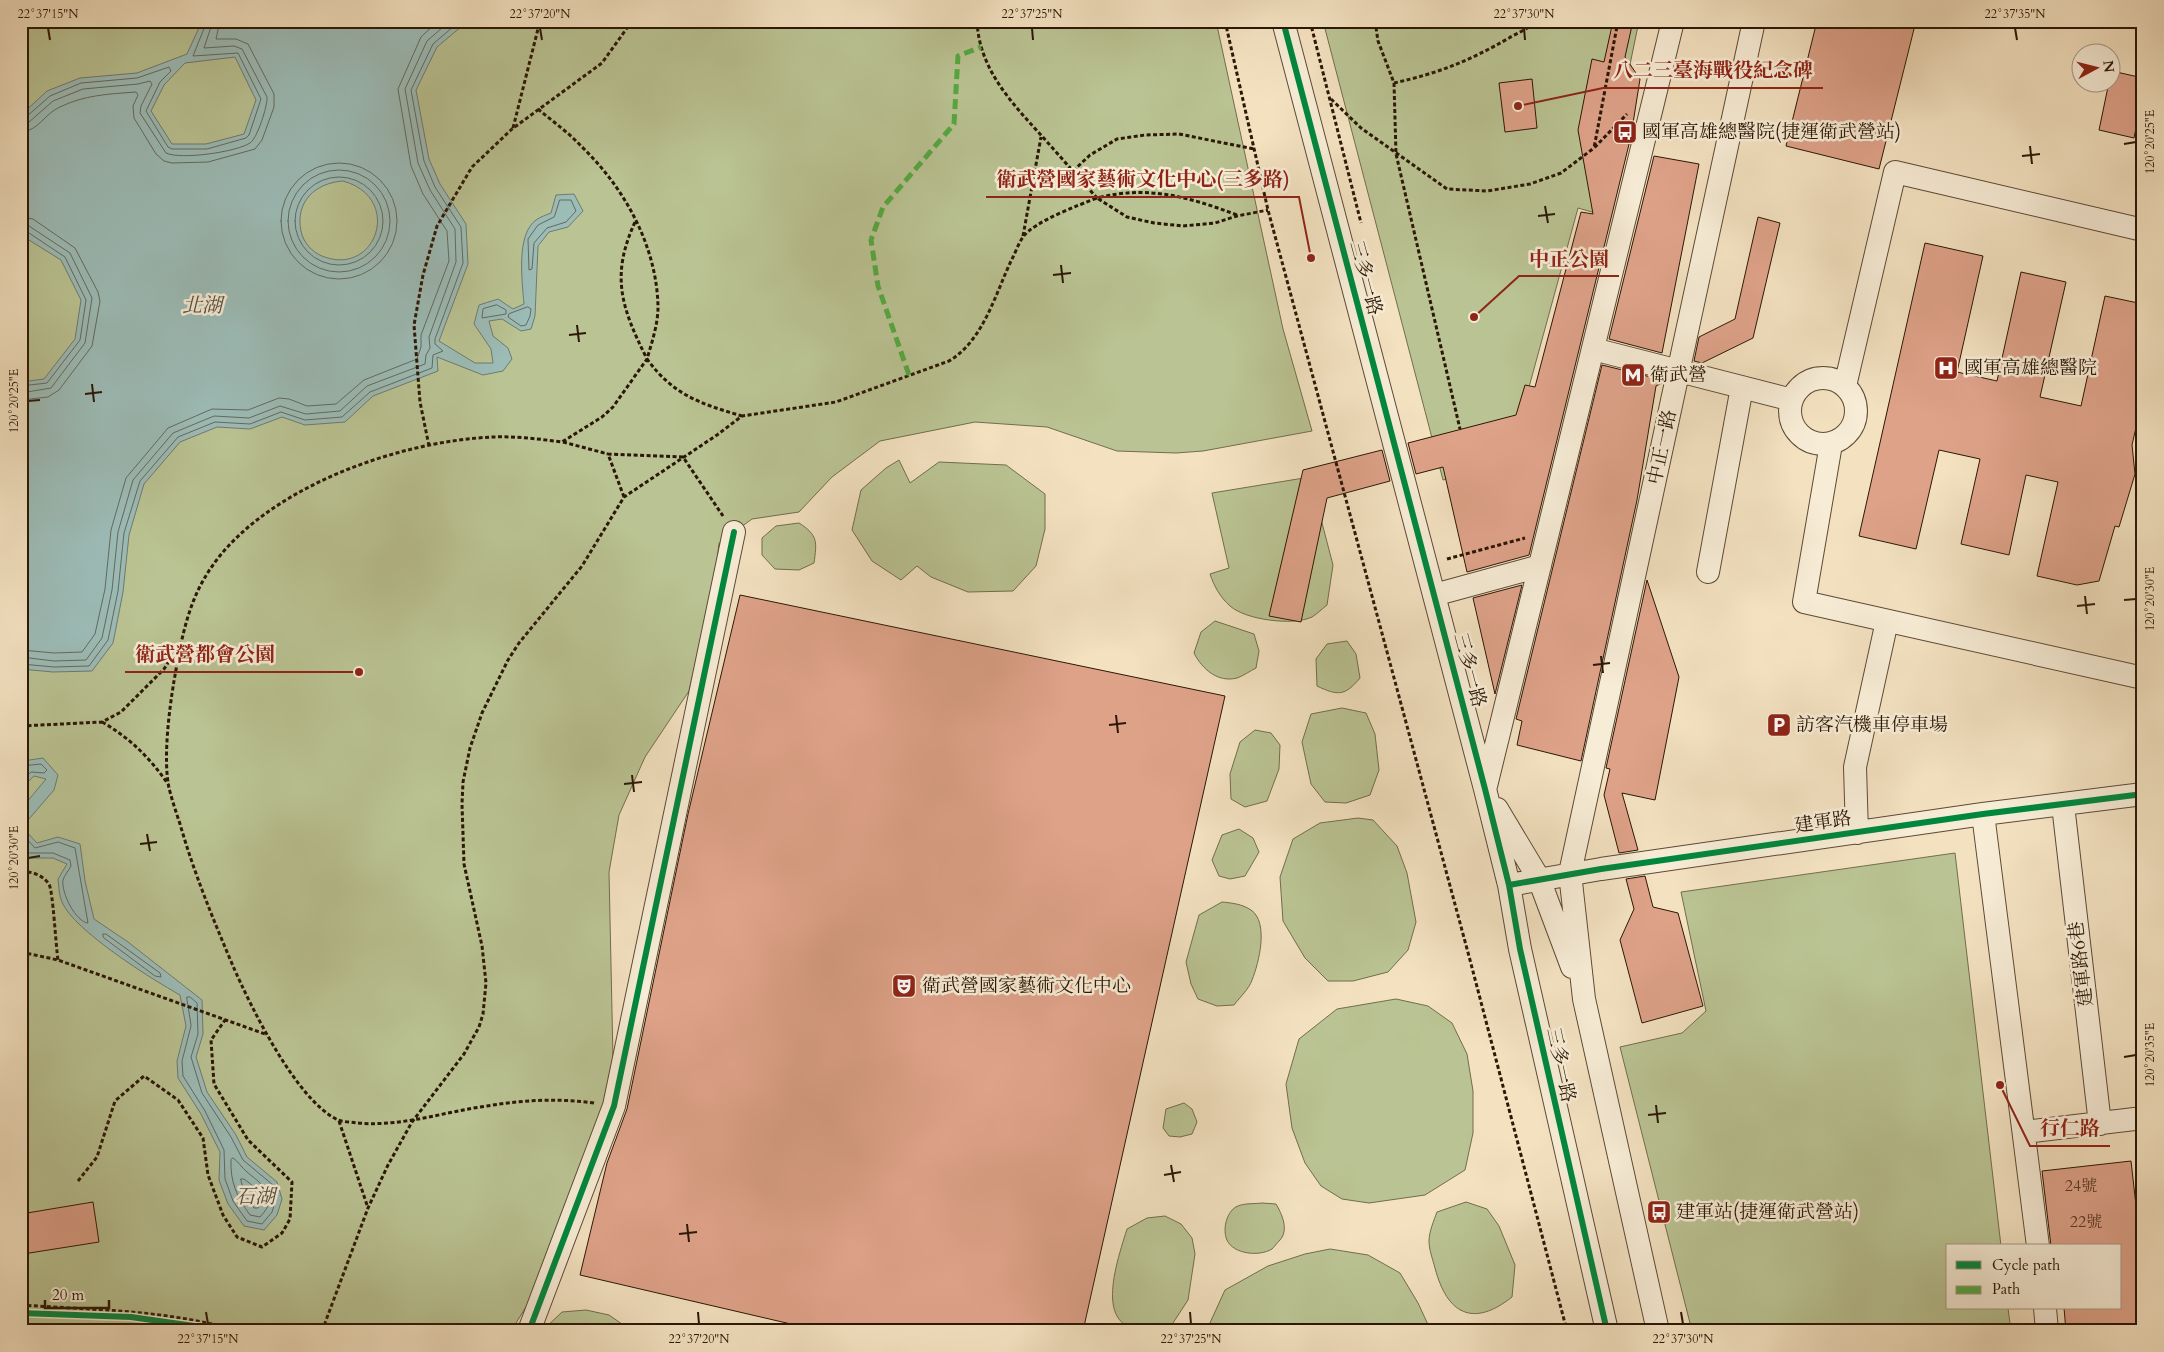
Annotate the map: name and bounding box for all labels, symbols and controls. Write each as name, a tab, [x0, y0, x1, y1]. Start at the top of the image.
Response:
text: 22°37'15"N	[18, 6, 79, 22]
text: 22°37'20"N	[510, 6, 571, 22]
text: 22°37'25"N	[1002, 6, 1063, 22]
text: 22°37'30"N	[1494, 6, 1555, 22]
text: 22°37'35"N	[1985, 6, 2046, 22]
north arrow	[2072, 42, 2122, 92]
callout: 八二三臺海戰役紀念碑	[1603, 53, 1823, 88]
text: 八二三臺海戰役紀念碑	[1613, 57, 1813, 84]
text: N	[2098, 59, 2119, 74]
text: 120°20'25"E	[2142, 110, 2158, 174]
bus stop icon: 國軍高雄總醫院(捷運衛武營站)	[1612, 119, 1638, 145]
place label: 國軍高雄總醫院(捷運衛武營站)	[1642, 119, 1901, 145]
callout: 衛武營國家藝術文化中心(三多路)	[986, 162, 1299, 197]
text: 衛武營國家藝術文化中心(三多路)	[996, 166, 1290, 193]
street label: 三多一路	[1344, 238, 1388, 318]
callout: 中正公園	[1519, 241, 1619, 276]
text: 中正公園	[1529, 246, 1609, 273]
water label: 北湖	[182, 292, 225, 319]
hospital icon: 國軍高雄總醫院	[1933, 355, 1959, 381]
place label: 國軍高雄總醫院	[1964, 355, 2097, 381]
metro station icon: 衛武營	[1620, 362, 1646, 388]
place label: 衛武營	[1650, 362, 1707, 388]
text: 120°20'25"E	[6, 369, 22, 433]
street label: 中正一路	[1641, 407, 1683, 487]
text: 120°20'30"E	[2142, 567, 2158, 631]
street label: 三多一路	[1448, 630, 1492, 710]
callout: 衛武營都會公園	[125, 637, 285, 672]
text: 衛武營都會公園	[135, 641, 275, 668]
parking icon: 訪客汽機車停車場	[1766, 712, 1792, 738]
place label: 訪客汽機車停車場	[1796, 712, 1948, 738]
street label: 建軍路	[1793, 805, 1853, 839]
text: 120°20'30"E	[6, 826, 22, 890]
street label: 建軍路6巷	[2063, 920, 2099, 1008]
theatre icon: 衛武營國家藝術文化中心	[891, 973, 917, 999]
place label: 衛武營國家藝術文化中心	[922, 973, 1131, 999]
text: 120°20'35"E	[2142, 1023, 2158, 1087]
street label: 三多一路	[1540, 1025, 1582, 1105]
callout: 行仁路	[2030, 1111, 2110, 1146]
text: 行仁路	[2040, 1115, 2100, 1142]
house number: 24號	[2065, 1175, 2097, 1197]
water label: 石湖	[235, 1183, 278, 1210]
bus stop icon: 建軍站(捷運衛武營站)	[1646, 1199, 1672, 1225]
place label: 建軍站(捷運衛武營站)	[1676, 1199, 1859, 1225]
house number: 22號	[2070, 1211, 2102, 1233]
legend	[1946, 1244, 2122, 1310]
text: Cycle path	[1992, 1255, 2061, 1275]
scale bar	[45, 1277, 109, 1309]
text: Path	[1992, 1279, 2021, 1299]
text: 20 m	[52, 1285, 84, 1305]
text: 22°37'15"N	[178, 1331, 239, 1347]
text: 22°37'20"N	[669, 1331, 730, 1347]
text: 22°37'25"N	[1161, 1331, 1222, 1347]
text: 22°37'30"N	[1653, 1331, 1714, 1347]

